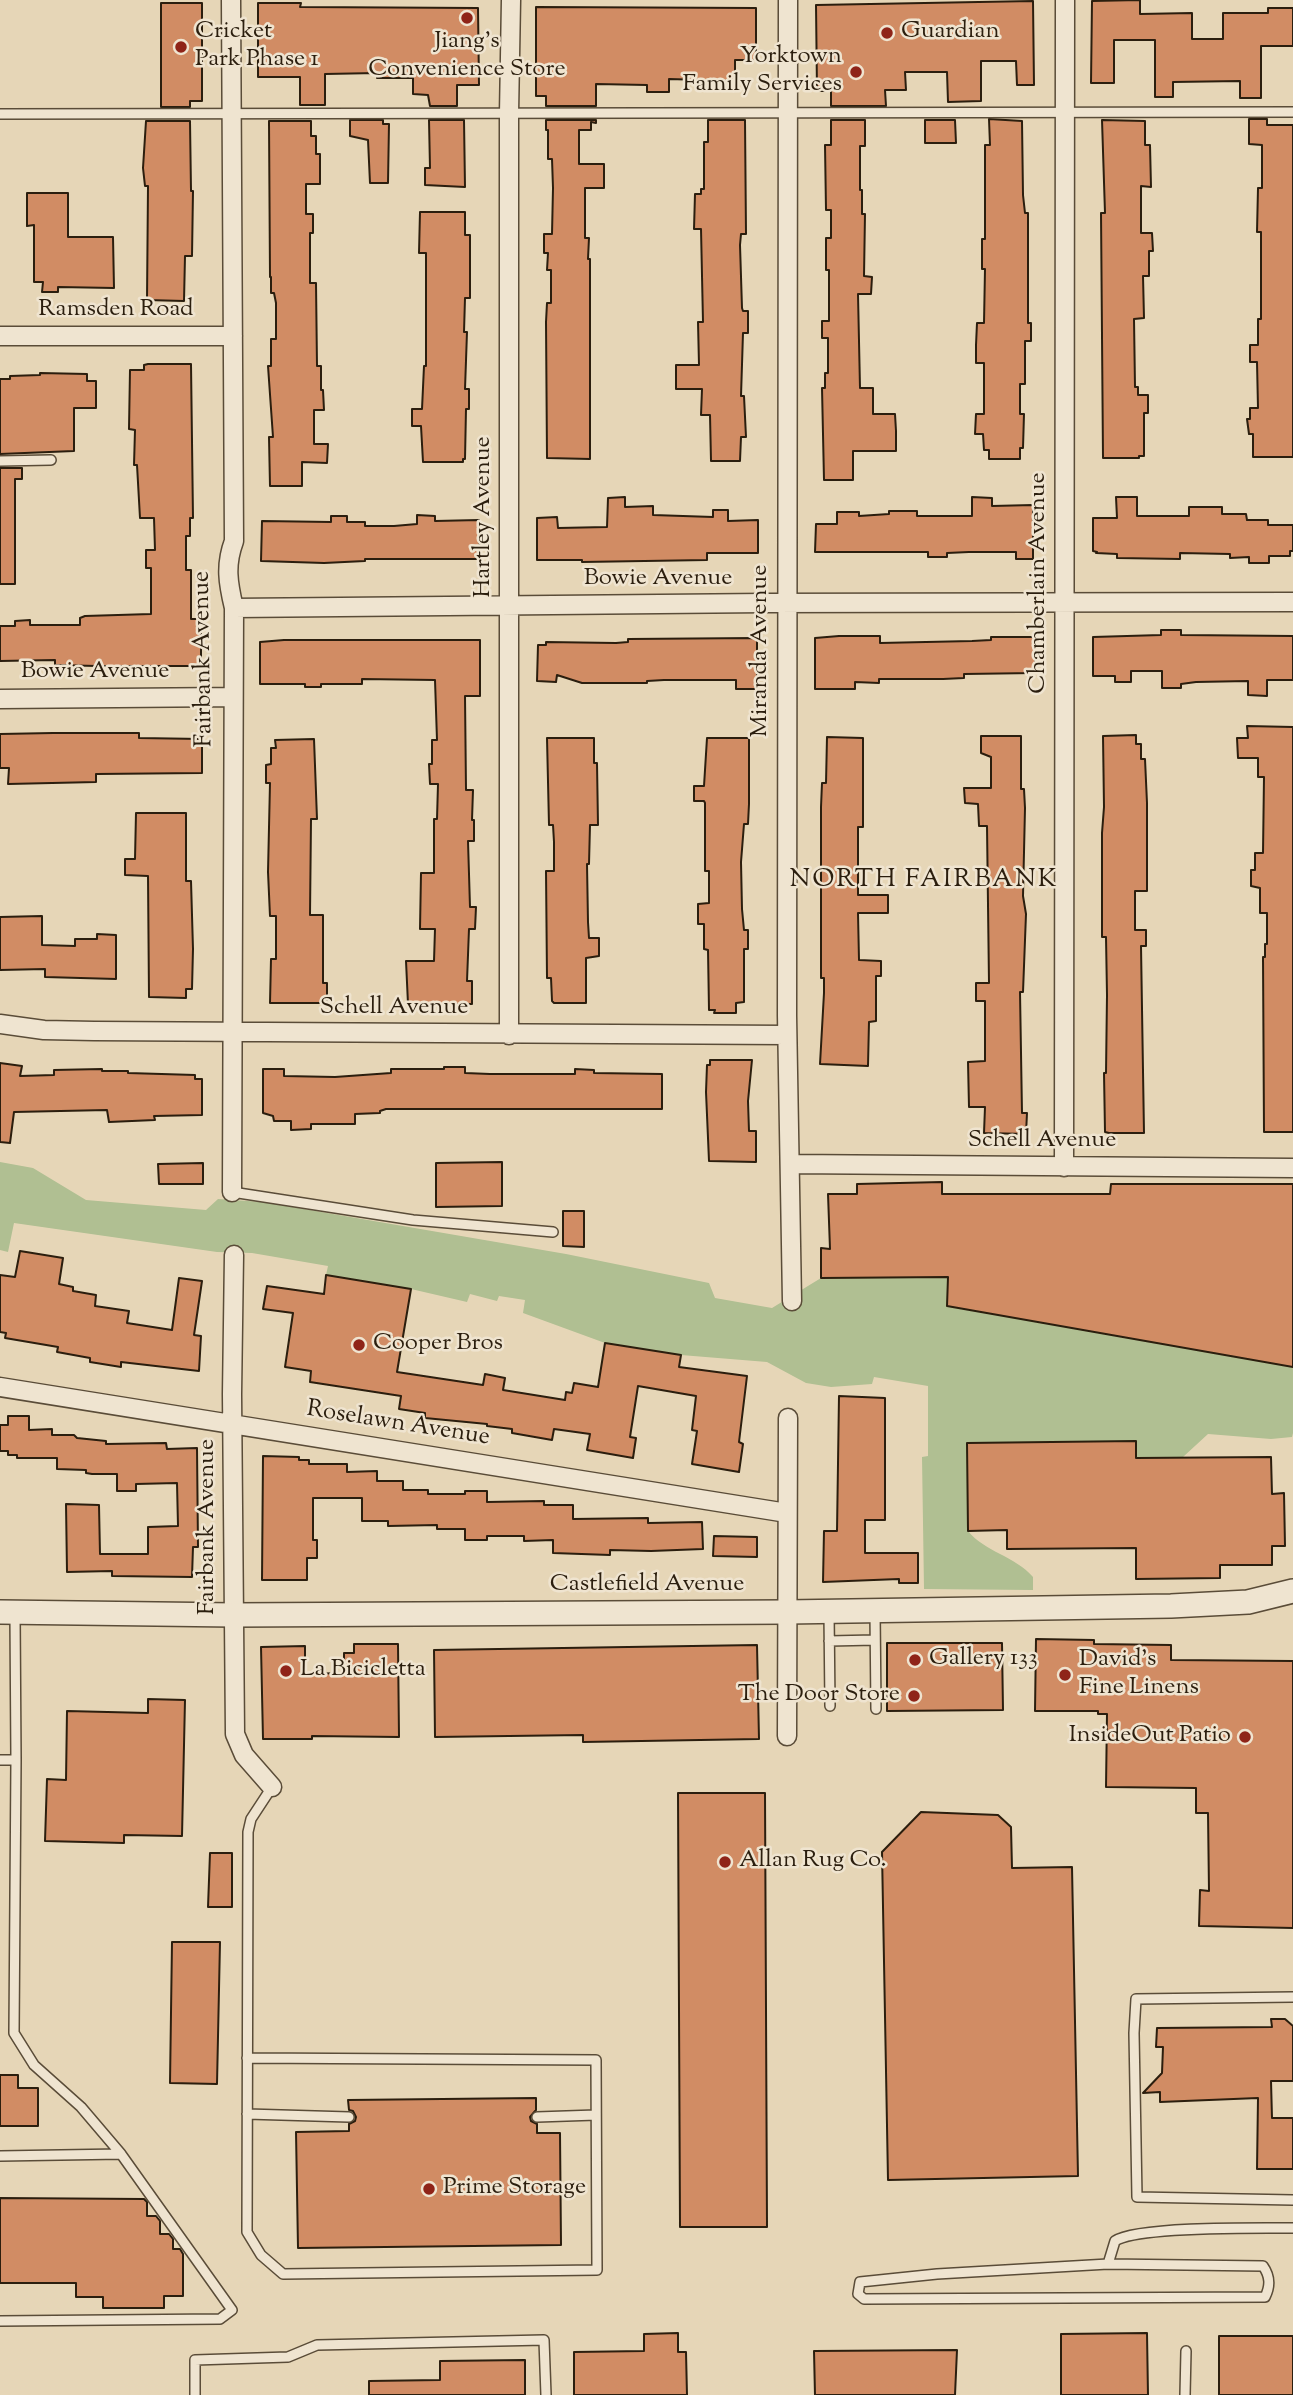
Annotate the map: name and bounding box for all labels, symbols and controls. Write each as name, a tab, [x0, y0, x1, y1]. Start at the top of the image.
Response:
marker: Jiang’s Convenience Store	[459, 10, 475, 26]
place label: Cricket Park Phase 1	[195, 19, 319, 75]
place label: Guardian	[901, 19, 1000, 47]
marker: Guardian	[879, 25, 895, 41]
place label: Jiang’s Convenience Store	[368, 29, 566, 85]
marker: Cricket Park Phase 1	[173, 39, 189, 55]
place label: Yorktown Family Services	[683, 44, 842, 100]
marker: Yorktown Family Services	[848, 64, 864, 80]
street label: Ramsden Road	[38, 297, 194, 325]
street label: Hartley Avenue	[471, 436, 499, 598]
street label: Chamberlain Avenue	[1026, 472, 1054, 694]
street label: Miranda Avenue	[748, 565, 776, 737]
street label: Bowie Avenue	[584, 566, 732, 594]
street label: Fairbank Avenue	[189, 571, 221, 747]
street label: Bowie Avenue	[21, 659, 169, 687]
district label: NORTH FAIRBANK	[791, 866, 1057, 898]
street label: Schell Avenue	[320, 995, 468, 1023]
street label: Schell Avenue	[968, 1128, 1116, 1156]
place label: Cooper Bros	[373, 1331, 503, 1359]
marker: Cooper Bros	[351, 1337, 367, 1353]
street label: Roselawn Avenue	[304, 1396, 492, 1454]
street label: Fairbank Avenue	[195, 1439, 223, 1615]
street label: Castlefield Avenue	[550, 1572, 744, 1600]
place label: Gallery 133	[929, 1646, 1038, 1674]
place label: David's Fine Linens	[1079, 1647, 1199, 1703]
marker: Gallery 133	[907, 1652, 923, 1668]
place label: La Bicicletta	[300, 1657, 426, 1685]
marker: La Bicicletta	[278, 1663, 294, 1679]
marker: David's Fine Linens	[1057, 1667, 1073, 1683]
place label: The Door Store	[738, 1682, 900, 1710]
marker: The Door Store	[906, 1688, 922, 1704]
place label: InsideOut Patio	[1069, 1723, 1231, 1751]
marker: InsideOut Patio	[1237, 1729, 1253, 1745]
place label: Allan Rug Co.	[739, 1848, 887, 1876]
marker: Allan Rug Co.	[717, 1854, 733, 1870]
place label: Prime Storage	[443, 2175, 586, 2203]
marker: Prime Storage	[421, 2181, 437, 2197]

